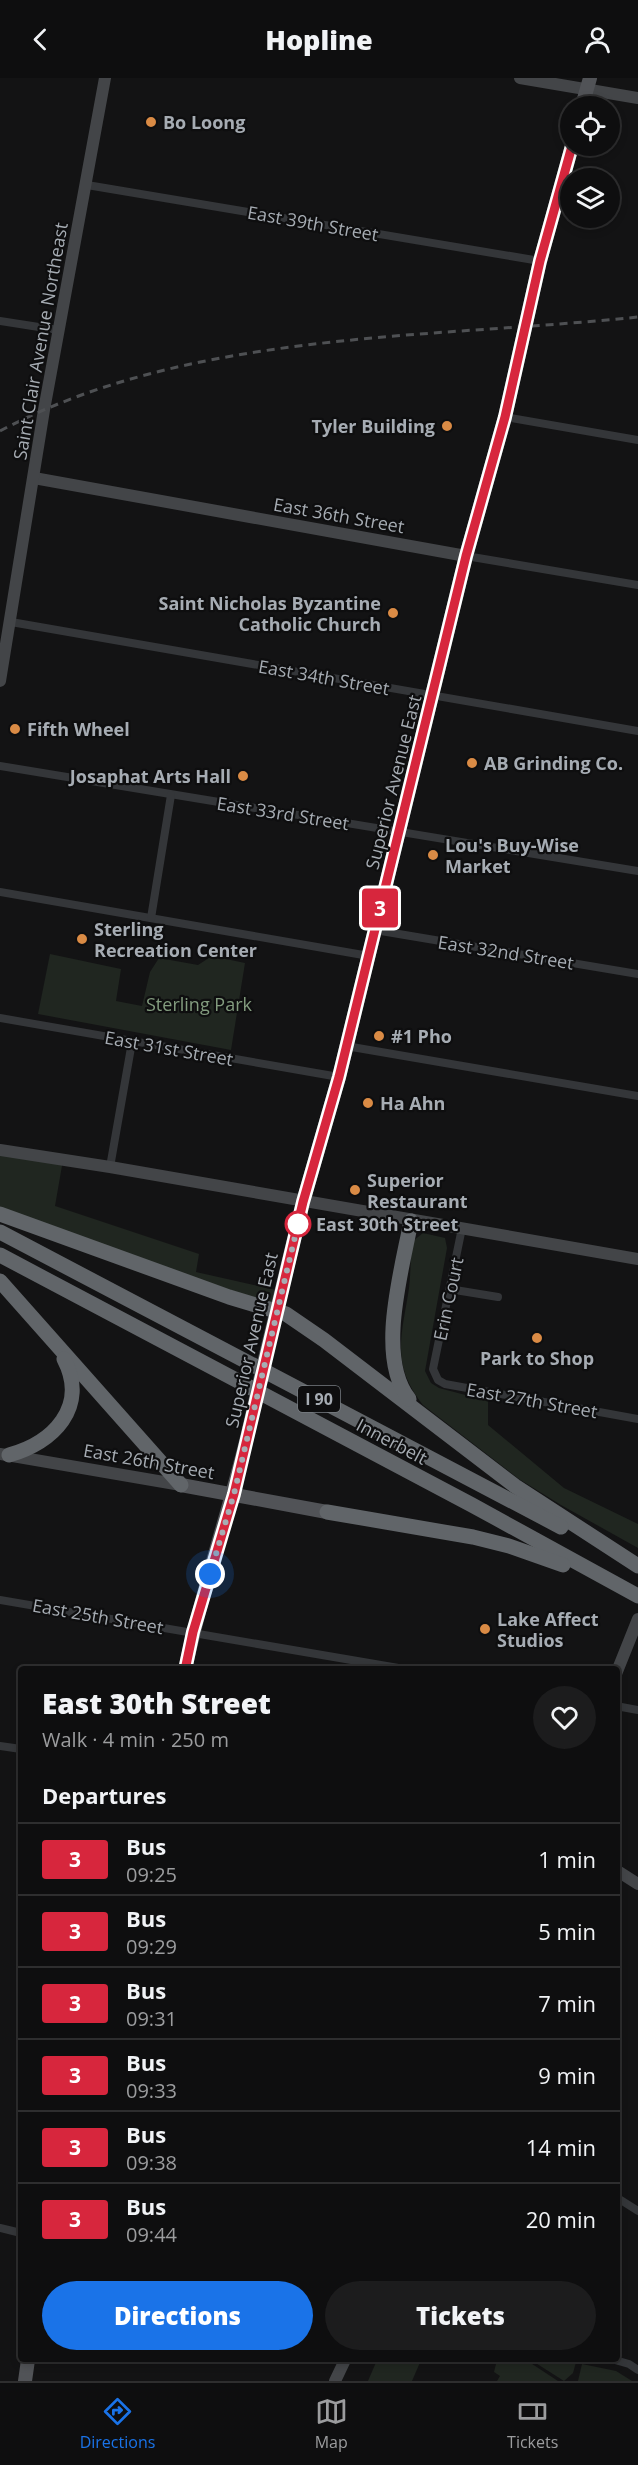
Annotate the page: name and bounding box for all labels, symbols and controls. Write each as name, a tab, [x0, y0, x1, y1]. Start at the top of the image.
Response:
text: Hopline	[265, 21, 373, 58]
icon: back	[24, 23, 57, 56]
icon: person	[581, 23, 614, 56]
map controls	[560, 96, 620, 228]
button: locate	[560, 96, 620, 156]
place label: Bo Loong	[163, 110, 245, 134]
marker: Bo Loong	[144, 115, 158, 129]
button: layers	[560, 168, 620, 228]
street label: East 39th Street	[246, 200, 380, 246]
street label: Saint Clair Avenue Northeast	[7, 220, 73, 462]
place label: Tyler Building	[312, 414, 435, 438]
marker: Tyler Building	[440, 419, 454, 433]
street label: East 36th Street	[272, 492, 406, 538]
place label: Saint Nicholas Byzantine Catholic Church	[158, 591, 381, 636]
marker: Saint Nicholas Byzantine Catholic Church	[386, 606, 400, 620]
street label: East 34th Street	[257, 654, 391, 700]
street label: Superior Avenue East	[360, 692, 426, 872]
place label: Fifth Wheel	[27, 717, 130, 741]
marker: Fifth Wheel	[8, 722, 22, 736]
place label: AB Grinding Co.	[484, 751, 623, 775]
marker: AB Grinding Co.	[465, 756, 479, 770]
place label: Josaphat Arts Hall	[68, 764, 231, 788]
marker: Josaphat Arts Hall	[236, 769, 250, 783]
street label: East 33rd Street	[215, 791, 351, 835]
place label: Lou's Buy-Wise Market	[445, 833, 579, 878]
marker: Lou's Buy-Wise Market	[426, 848, 440, 862]
line badge: 3	[360, 888, 400, 928]
text: 3	[374, 894, 386, 922]
place label: Sterling Recreation Center	[94, 917, 257, 962]
street label: East 32nd Street	[436, 929, 576, 975]
marker: Sterling Recreation Center	[75, 932, 89, 946]
park label: Sterling Park	[146, 992, 253, 1016]
place label: #1 Pho	[391, 1024, 452, 1048]
street label: East 31st Street	[103, 1025, 235, 1071]
marker: #1 Pho	[372, 1029, 386, 1043]
place label: Ha Ahn	[380, 1091, 445, 1115]
marker: Ha Ahn	[361, 1096, 375, 1110]
place label: Superior Restaurant	[367, 1168, 468, 1213]
marker: Superior Restaurant	[348, 1183, 362, 1197]
marker: East 30th Street	[285, 1211, 311, 1237]
place label: East 30th Street	[316, 1212, 458, 1236]
street label: Superior Avenue East	[219, 1250, 283, 1430]
street label: Erin Court	[427, 1255, 469, 1343]
marker: Park to Shop	[530, 1331, 544, 1345]
place label: Park to Shop	[480, 1346, 594, 1370]
street label: East 27th Street	[465, 1377, 599, 1423]
road number: I 90	[298, 1386, 340, 1412]
street label: Innerbelt	[353, 1412, 431, 1470]
street label: East 26th Street	[82, 1438, 216, 1484]
your location	[195, 1559, 225, 1589]
street label: East 25th Street	[31, 1593, 165, 1639]
place label: Lake Affect Studios	[497, 1607, 599, 1652]
marker: Lake Affect Studios	[478, 1622, 492, 1636]
text: East 30th Street	[42, 1684, 271, 1722]
button: heart	[533, 1686, 596, 1749]
text: Walk · 4 min · 250 m	[42, 1726, 229, 1753]
text: Departures	[42, 1780, 166, 1810]
text: Bus	[126, 1831, 166, 1861]
text: 1 min	[538, 1844, 596, 1874]
text: 3	[69, 1845, 81, 1873]
text: 09:25	[126, 1861, 177, 1888]
text: Bus	[126, 1903, 166, 1933]
text: 5 min	[538, 1916, 596, 1946]
text: 3	[69, 1917, 81, 1945]
text: 09:29	[126, 1933, 177, 1960]
text: Bus	[126, 1975, 166, 2005]
text: 7 min	[538, 1988, 596, 2018]
text: 3	[69, 1989, 81, 2017]
text: 09:31	[126, 2005, 177, 2032]
text: Bus	[126, 2047, 166, 2077]
text: 9 min	[538, 2060, 596, 2090]
text: 3	[69, 2061, 81, 2089]
text: 09:33	[126, 2077, 177, 2104]
text: Bus	[126, 2119, 166, 2149]
text: 14 min	[526, 2132, 596, 2162]
text: 3	[69, 2133, 81, 2161]
text: 09:38	[126, 2149, 177, 2176]
text: Bus	[126, 2191, 166, 2221]
text: 20 min	[526, 2204, 596, 2234]
text: 3	[69, 2205, 81, 2233]
text: 09:44	[126, 2221, 177, 2248]
button: Directions	[42, 2281, 313, 2350]
button: Tickets	[325, 2281, 596, 2350]
tab: Directions	[80, 2395, 155, 2453]
tab: Map	[315, 2395, 348, 2453]
tab: Tickets	[507, 2395, 558, 2453]

